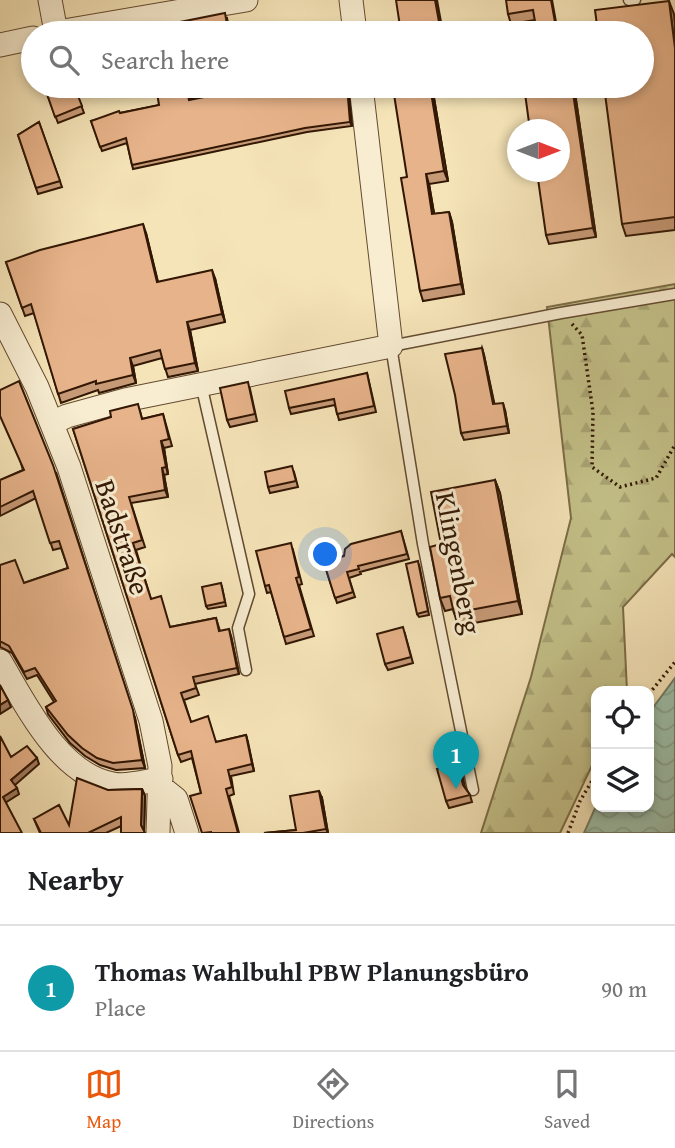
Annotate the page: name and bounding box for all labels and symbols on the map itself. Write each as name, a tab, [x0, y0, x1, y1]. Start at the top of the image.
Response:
north arrow	[507, 119, 570, 182]
street label: Badstraße	[86, 474, 161, 600]
street label: Klingenberg	[426, 488, 493, 638]
your location	[308, 537, 342, 571]
pin: 1	[433, 731, 479, 789]

